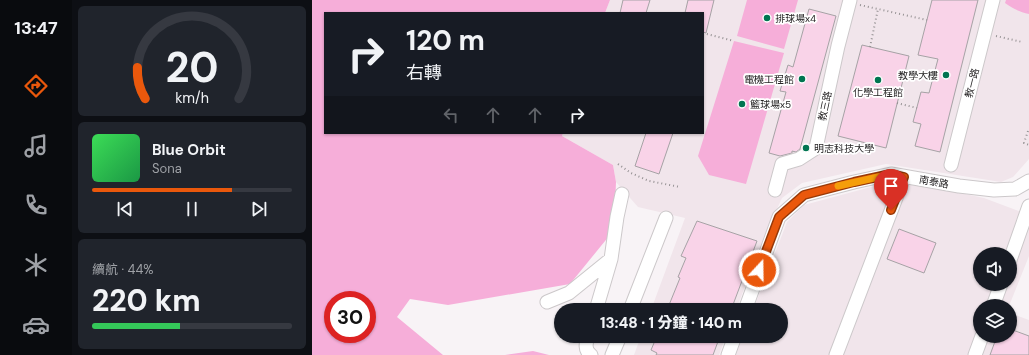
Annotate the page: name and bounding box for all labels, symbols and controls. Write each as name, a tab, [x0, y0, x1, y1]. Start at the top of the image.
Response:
place label: 排球場x4	[775, 12, 816, 25]
marker: 排球場x4	[762, 13, 772, 23]
text: 13:47	[14, 16, 58, 40]
text: 120 m	[406, 22, 485, 59]
icon: right	[340, 28, 392, 80]
text: 20	[165, 41, 219, 95]
text: 右轉	[406, 61, 442, 85]
street label: 教一路	[962, 67, 982, 99]
place label: 教學大樓	[898, 69, 938, 82]
marker: 教學大樓	[941, 70, 951, 80]
icon: directions	[22, 72, 50, 100]
place label: 電機工程館	[744, 73, 794, 86]
marker: 電機工程館	[797, 74, 807, 84]
marker: 化學工程館	[873, 75, 883, 85]
place label: 化學工程館	[853, 86, 903, 99]
text: km/h	[175, 89, 209, 107]
street label: 教三路	[816, 90, 834, 122]
place label: 籃球場x5	[750, 98, 791, 111]
marker: 籃球場x5	[737, 99, 747, 109]
icon: left	[440, 104, 462, 126]
icon: ahead	[482, 104, 504, 126]
icon: ahead	[524, 104, 546, 126]
icon: right	[566, 104, 588, 126]
icon: music	[22, 132, 50, 160]
text: Blue Orbit	[152, 140, 226, 160]
place label: 明志科技大學	[814, 142, 874, 155]
marker: 明志科技大學	[801, 143, 811, 153]
text: Sona	[152, 160, 182, 177]
pin	[874, 169, 908, 210]
street label: 南泰路	[918, 173, 950, 191]
icon: arrive	[880, 175, 902, 197]
icon: phone	[22, 191, 50, 219]
icon: previous	[114, 198, 136, 220]
icon: pause	[181, 198, 203, 220]
icon: next	[248, 198, 270, 220]
map controls	[973, 247, 1017, 343]
button: sound	[973, 247, 1017, 291]
position arrow	[738, 249, 780, 291]
icon: climate	[22, 251, 50, 279]
text: 續航 · 44%	[92, 261, 153, 278]
text: 220 km	[92, 281, 201, 320]
speed limit sign: 30	[324, 291, 376, 343]
button: layers	[973, 299, 1017, 343]
icon: car	[22, 311, 50, 339]
text: 13:48 · 1 分鐘 · 140 m	[600, 313, 742, 333]

